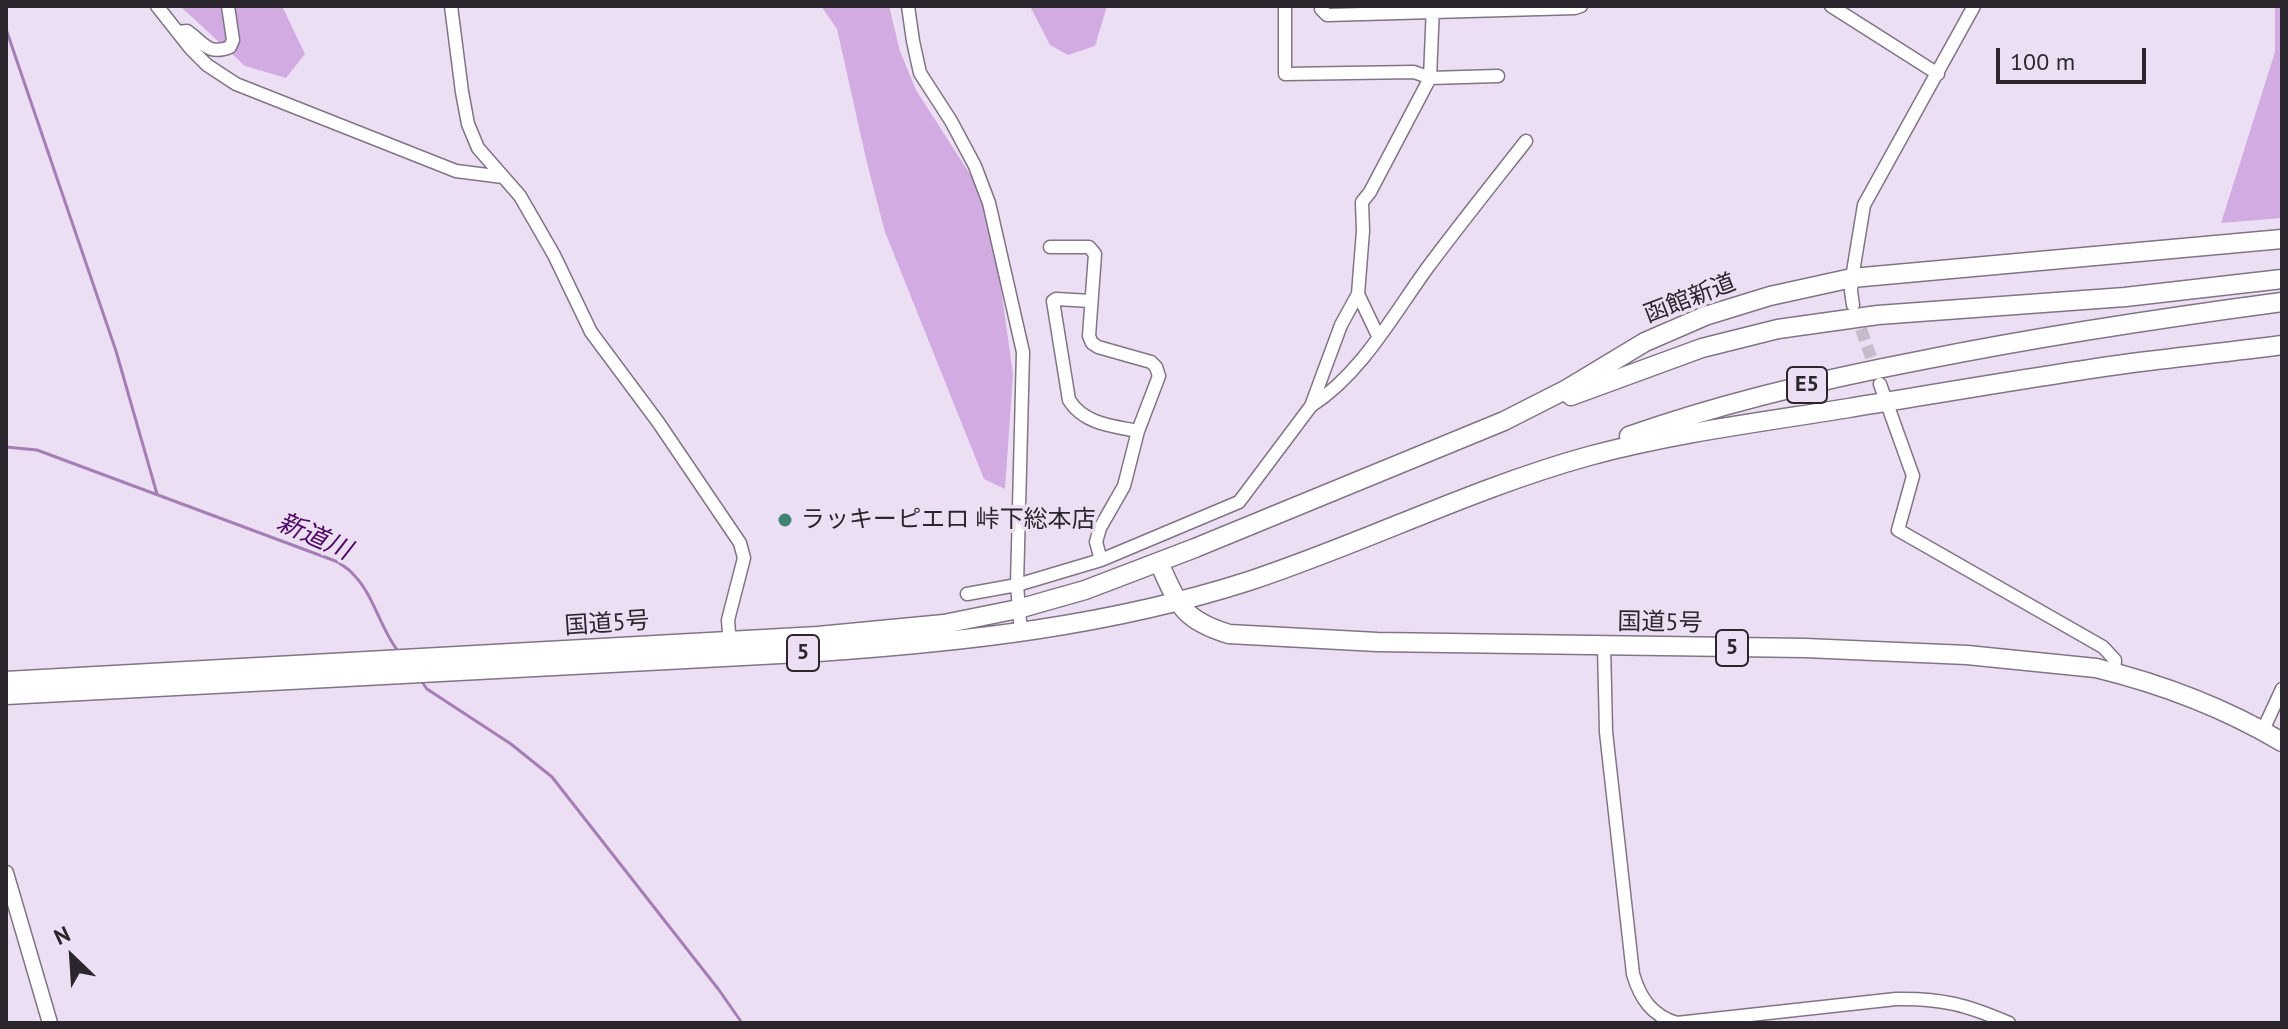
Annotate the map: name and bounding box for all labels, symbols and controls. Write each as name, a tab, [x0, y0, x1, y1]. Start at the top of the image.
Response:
scale bar	[2000, 32, 2150, 82]
text: 100 m	[2010, 46, 2075, 77]
street label: 函館新道	[1640, 268, 1740, 330]
road number: E5	[1787, 367, 1827, 403]
place label: ラッキーピエロ 峠下総本店	[801, 506, 1095, 534]
water label: 新道川	[272, 507, 356, 567]
marker: ラッキーピエロ 峠下総本店	[776, 511, 794, 529]
street label: 国道5号	[564, 607, 650, 641]
street label: 国道5号	[1617, 608, 1703, 638]
road number: 5	[1716, 630, 1748, 666]
road number: 5	[787, 635, 819, 671]
north arrow	[32, 917, 112, 997]
text: N	[49, 920, 74, 951]

